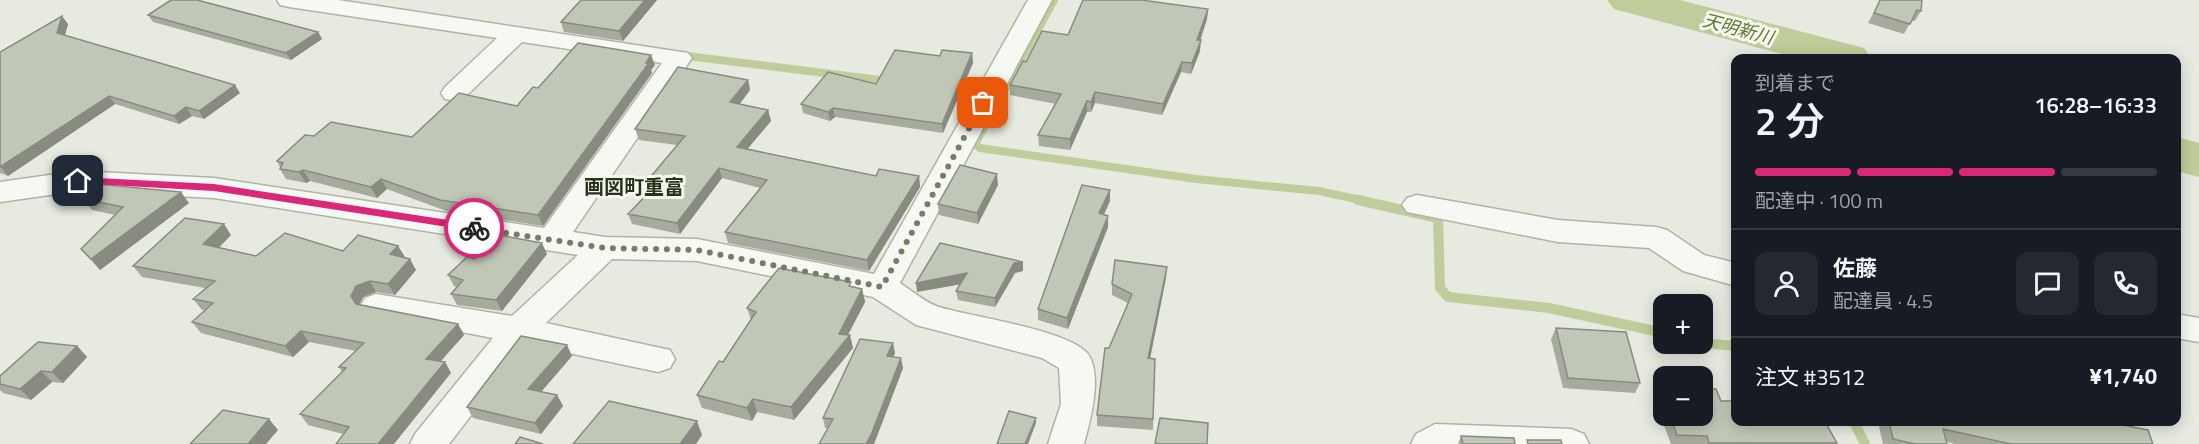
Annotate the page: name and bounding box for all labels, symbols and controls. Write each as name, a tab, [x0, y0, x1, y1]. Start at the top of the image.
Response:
water label: 天明新川	[1700, 6, 1778, 51]
text: 到着まで	[1755, 67, 1835, 98]
pin	[957, 77, 1008, 128]
icon: bag	[966, 86, 999, 119]
text: 16:28–16:33	[2034, 88, 2157, 122]
text: 2 分	[1755, 91, 1824, 150]
pin	[52, 155, 103, 206]
icon: home	[61, 164, 94, 197]
district label: 画図町重富	[584, 171, 684, 202]
text: 配達中 · 100 m	[1755, 185, 1883, 216]
courier	[444, 198, 504, 258]
icon: bike	[458, 212, 491, 245]
text: 佐藤	[1833, 251, 1877, 285]
button: person	[1755, 252, 1818, 315]
button: chat	[2016, 252, 2079, 315]
button: phone	[2094, 252, 2157, 315]
text: 配達員 · 4.5	[1833, 285, 1933, 316]
map controls	[1653, 294, 1713, 426]
button: +	[1653, 294, 1713, 354]
text: ¥1,740	[2090, 359, 2157, 393]
text: 注文 #3512	[1755, 360, 1865, 394]
button: −	[1653, 366, 1713, 426]

